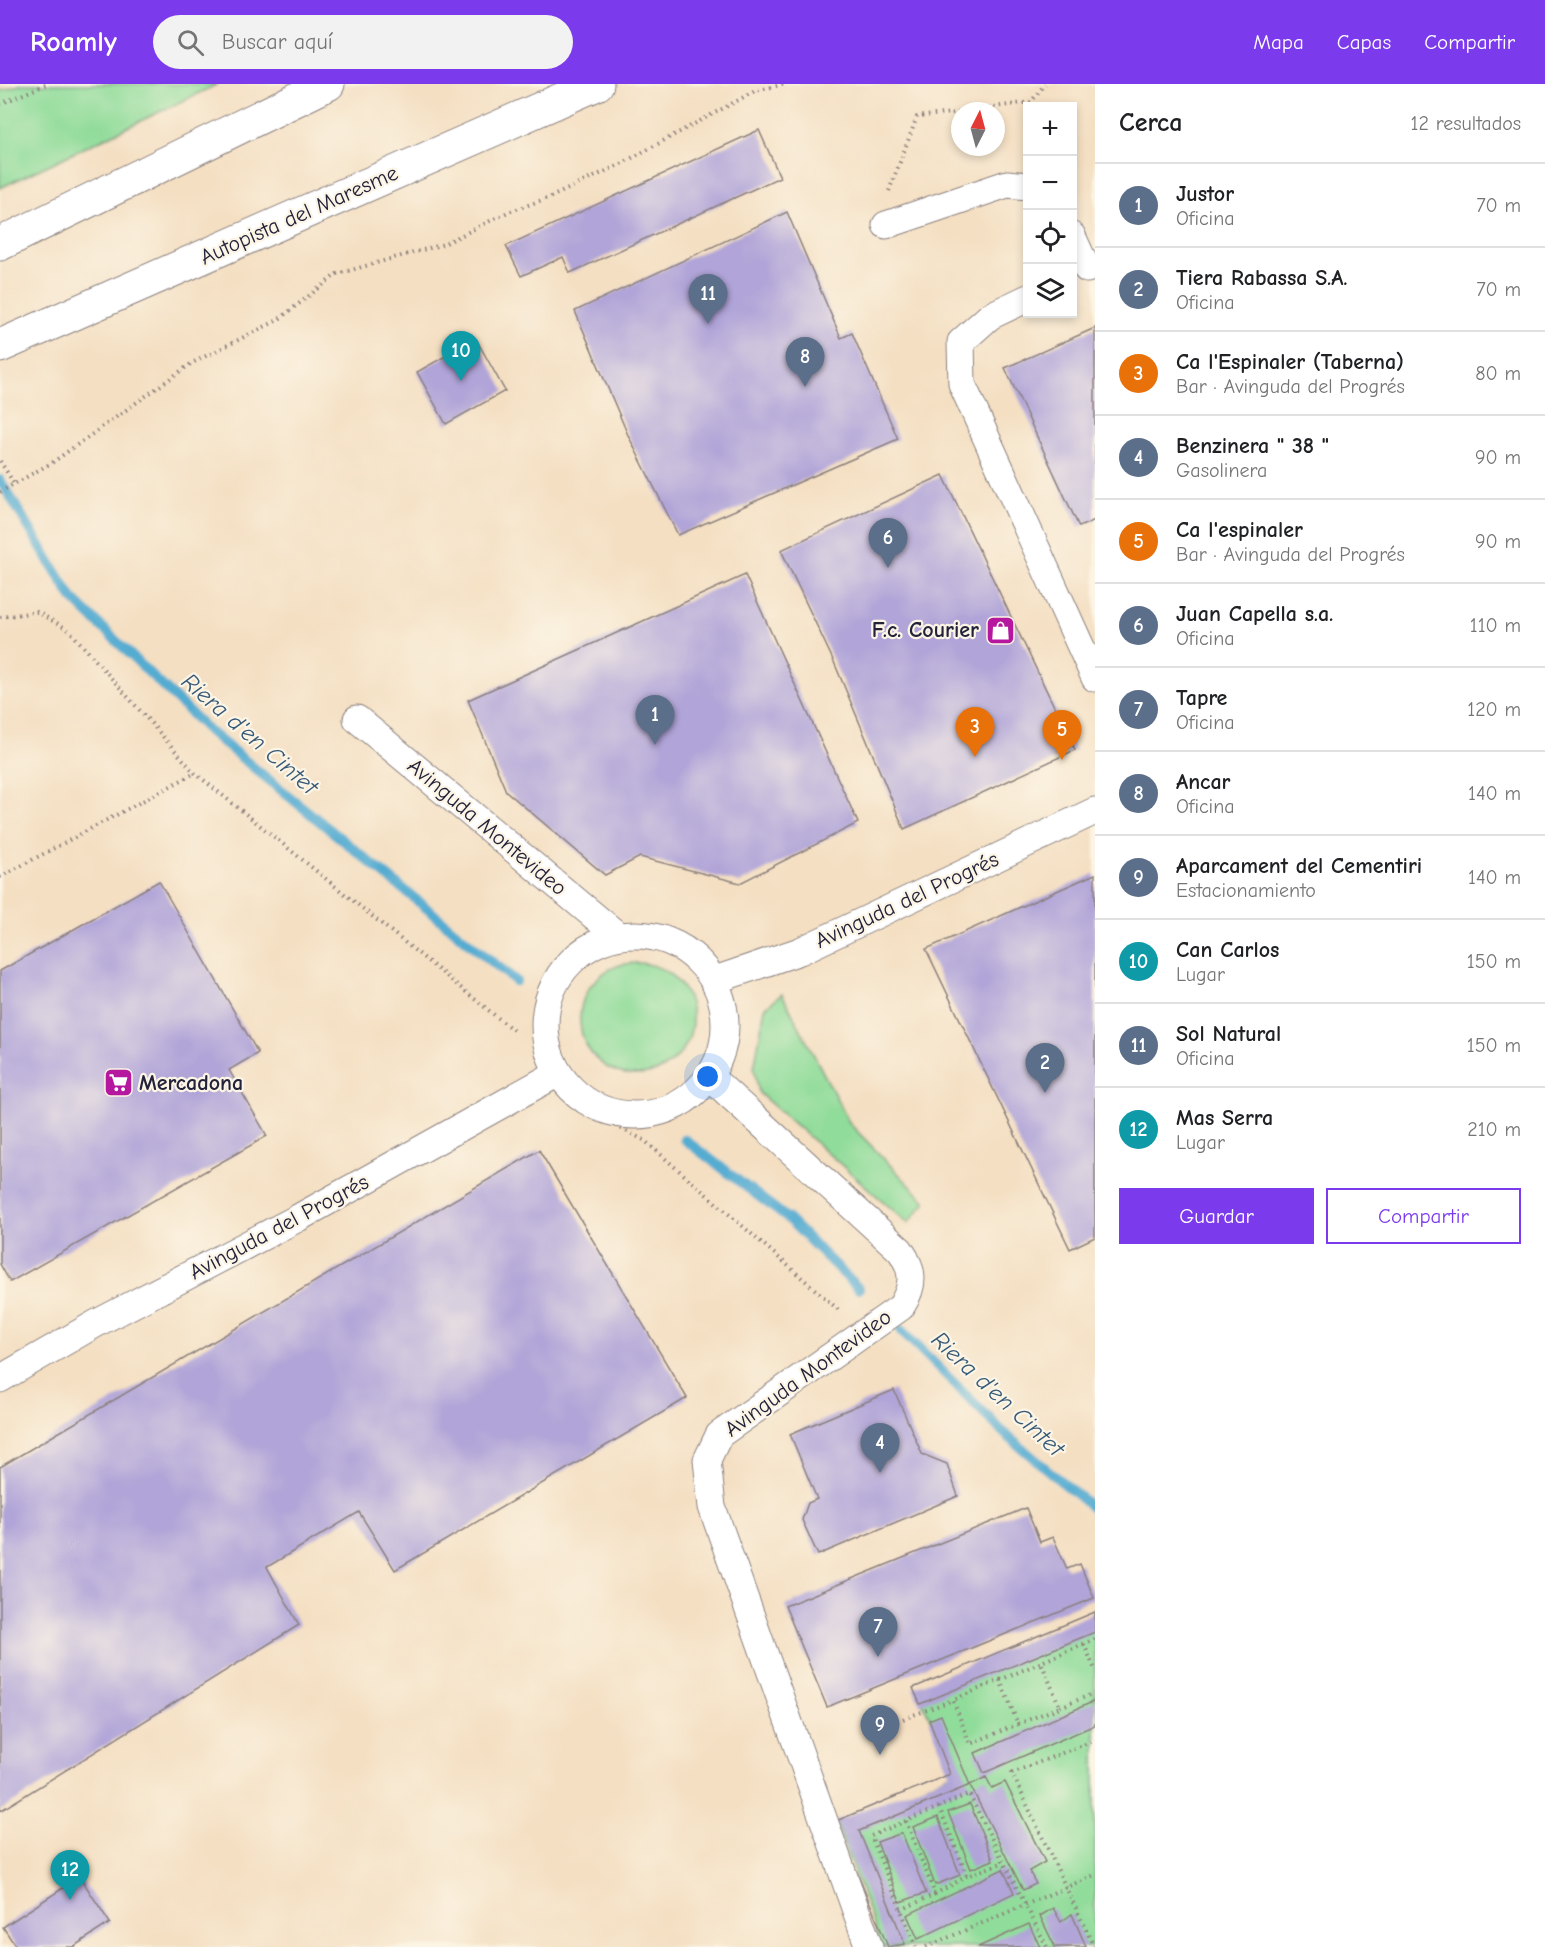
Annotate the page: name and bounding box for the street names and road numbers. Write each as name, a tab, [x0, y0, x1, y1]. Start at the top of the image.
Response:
street label: Autopista del Maresme	[196, 160, 402, 270]
street label: Avinguda Montevideo	[402, 753, 572, 901]
street label: Avinguda del Progrés	[811, 846, 1003, 954]
street label: Avinguda del Progrés	[185, 1169, 373, 1285]
street label: Avinguda Montevideo	[720, 1304, 896, 1442]

